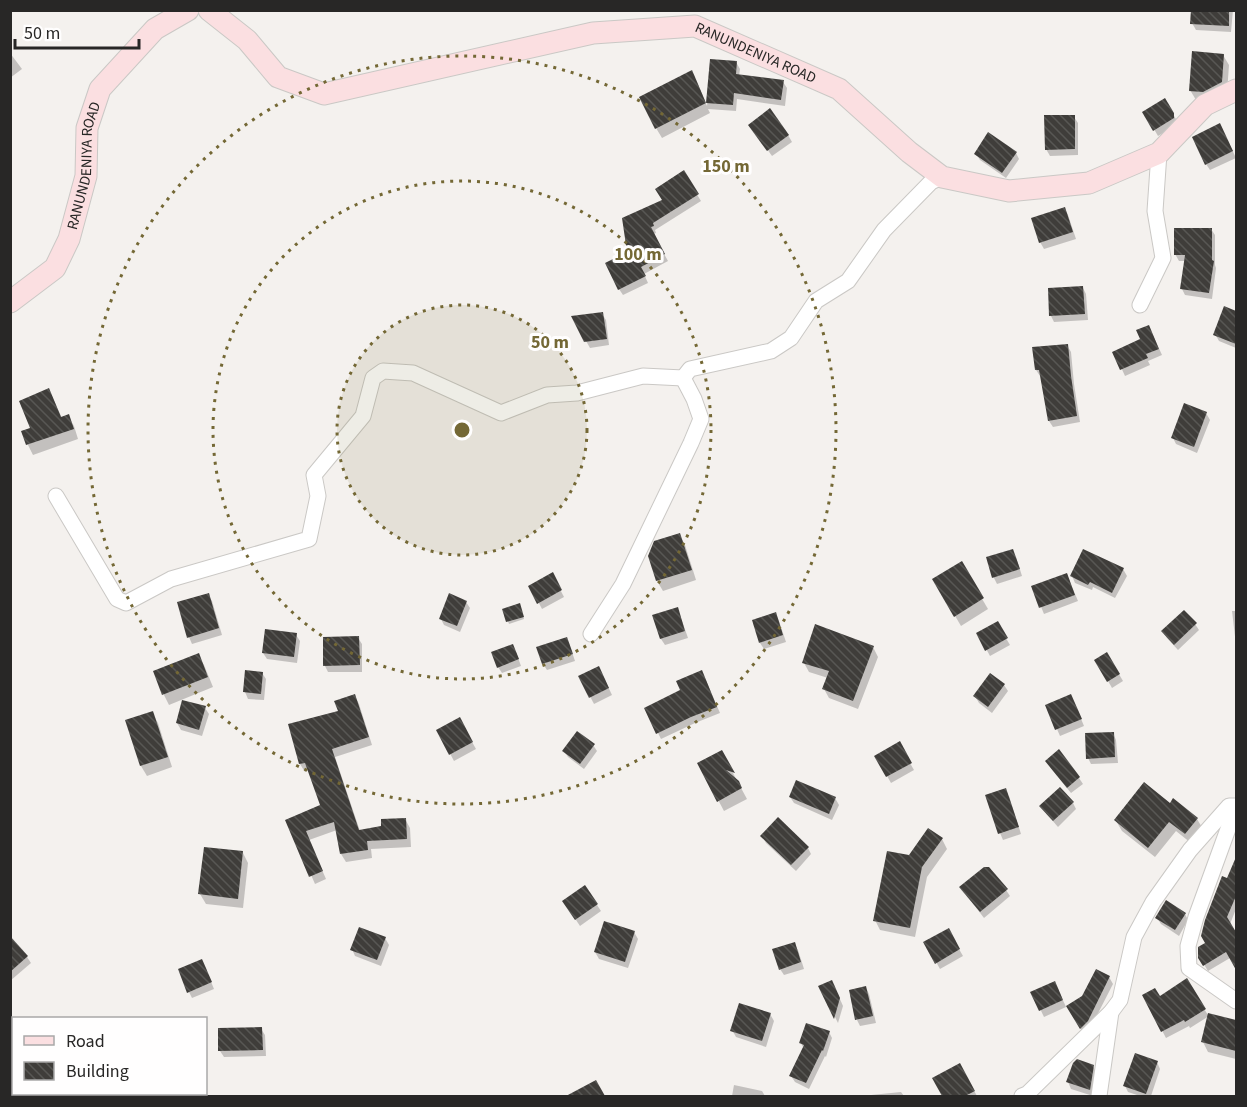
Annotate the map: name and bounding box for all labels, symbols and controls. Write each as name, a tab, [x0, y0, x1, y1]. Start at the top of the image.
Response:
scale bar	[15, 12, 140, 50]
street label: RANUNDENIYA ROAD	[691, 17, 819, 89]
text: 50 m	[24, 21, 60, 46]
street label: RANUNDENIYA ROAD	[62, 99, 106, 232]
text: 150 m	[702, 154, 750, 179]
text: 100 m	[614, 242, 662, 267]
text: 50 m	[531, 330, 569, 355]
centre of rings	[452, 420, 472, 440]
legend	[12, 1017, 207, 1095]
text: Road	[66, 1029, 105, 1054]
text: Building	[66, 1059, 129, 1084]

